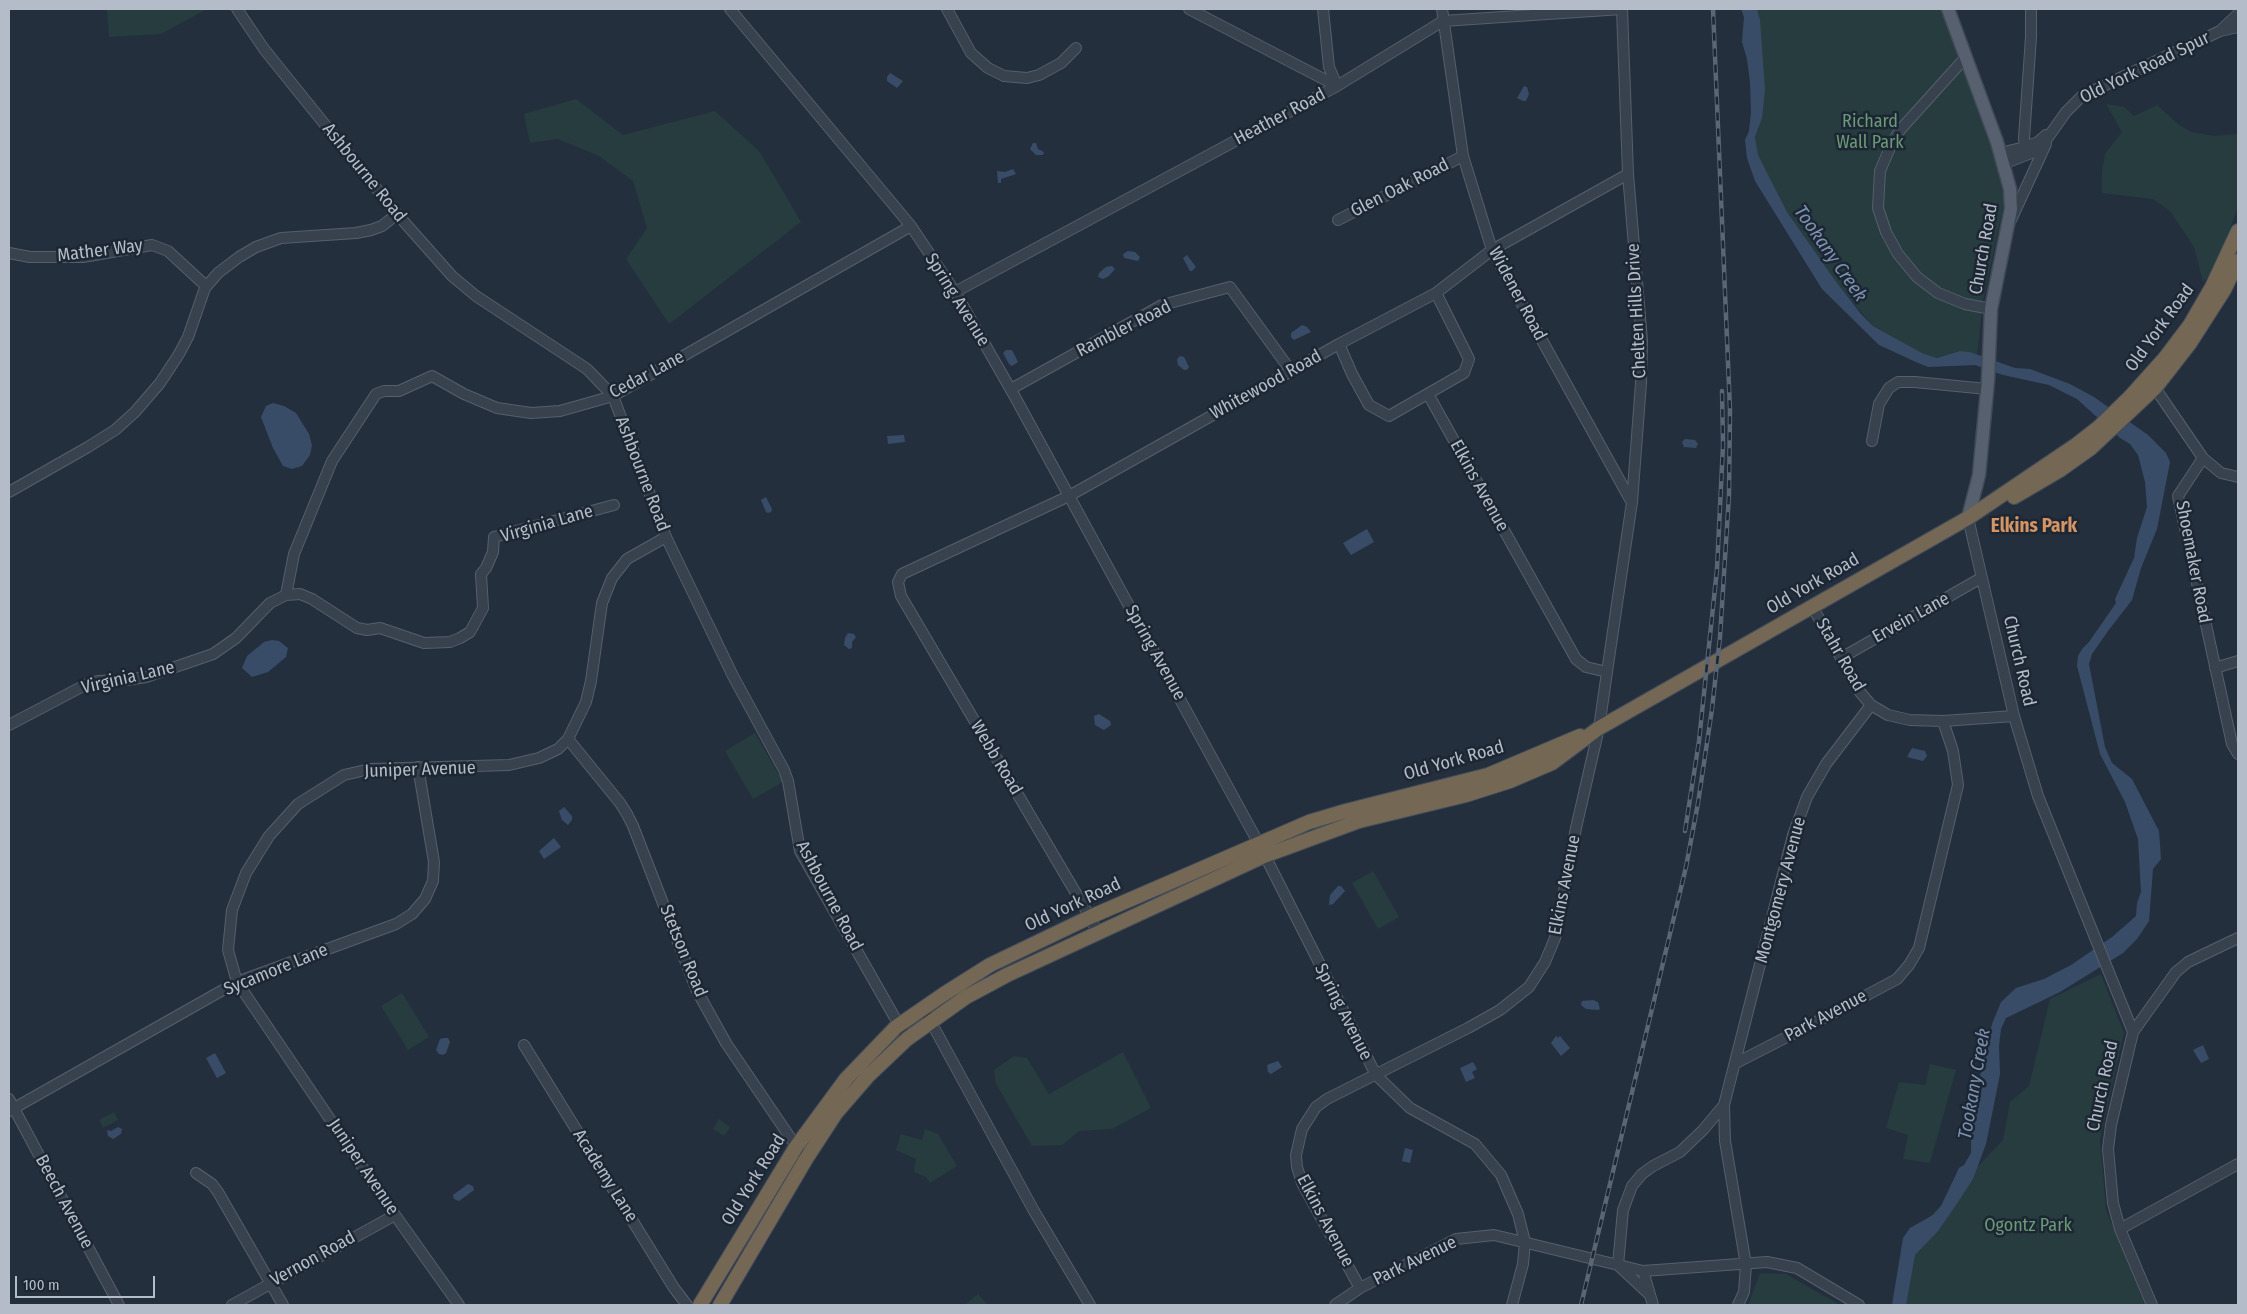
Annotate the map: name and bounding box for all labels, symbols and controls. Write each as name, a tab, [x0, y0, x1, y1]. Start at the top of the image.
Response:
street label: Old York Road Spur	[2077, 27, 2213, 109]
street label: Heather Road	[1231, 84, 1329, 150]
park label: Richard Wall Park	[1836, 111, 1904, 154]
street label: Ashbourne Road	[317, 119, 411, 227]
street label: Glen Oak Road	[1347, 154, 1453, 222]
water label: Tookany Creek	[1788, 202, 1872, 306]
street label: Church Road	[1965, 202, 2003, 296]
street label: Mather Way	[56, 235, 144, 267]
street label: Chelten Hills Drive	[1623, 243, 1651, 379]
street label: Widener Road	[1483, 244, 1551, 344]
street label: Spring Avenue	[920, 250, 994, 350]
street label: Old York Road	[2121, 280, 2199, 376]
street label: Rambler Road	[1073, 296, 1175, 362]
street label: Cedar Lane	[606, 346, 688, 404]
street label: Whitewood Road	[1207, 346, 1325, 424]
street label: Ashbourne Road	[610, 414, 674, 534]
street label: Elkins Avenue	[1445, 436, 1513, 536]
street label: Shoemaker Road	[2171, 499, 2215, 625]
street label: Virginia Lane	[498, 501, 596, 547]
district label: Elkins Park	[1991, 516, 2077, 538]
street label: Old York Road	[1763, 549, 1863, 619]
street label: Ervein Lane	[1869, 588, 1953, 648]
street label: Spring Avenue	[1120, 602, 1190, 704]
street label: Church Road	[1998, 614, 2040, 708]
street label: Stahr Road	[1810, 615, 1870, 695]
street label: Virginia Lane	[79, 657, 177, 699]
street label: Webb Road	[965, 717, 1027, 799]
street label: Old York Road	[1401, 736, 1507, 786]
street label: Juniper Avenue	[364, 757, 476, 783]
street label: Montgomery Avenue	[1751, 815, 1811, 965]
street label: Elkins Avenue	[1545, 833, 1585, 937]
street label: Ashbourne Road	[791, 837, 867, 955]
street label: Old York Road	[1022, 873, 1124, 937]
street label: Stetson Road	[655, 902, 711, 1000]
street label: Sycamore Lane	[221, 939, 331, 1001]
street label: Spring Avenue	[1309, 960, 1377, 1064]
street label: Park Avenue	[1781, 985, 1871, 1047]
water label: Tookany Creek	[1954, 1027, 1996, 1141]
street label: Church Road	[2083, 1039, 2123, 1133]
street label: Juniper Avenue	[323, 1115, 403, 1219]
street label: Academy Lane	[568, 1126, 642, 1226]
street label: Old York Road	[717, 1130, 791, 1230]
street label: Beech Avenue	[30, 1151, 98, 1253]
street label: Elkins Avenue	[1292, 1171, 1358, 1271]
park label: Ogontz Park	[1984, 1215, 2072, 1237]
street label: Vernon Road	[267, 1227, 359, 1291]
street label: Park Avenue	[1370, 1232, 1460, 1290]
scale bar	[18, 1266, 158, 1298]
text: 100 m	[23, 1276, 60, 1294]

